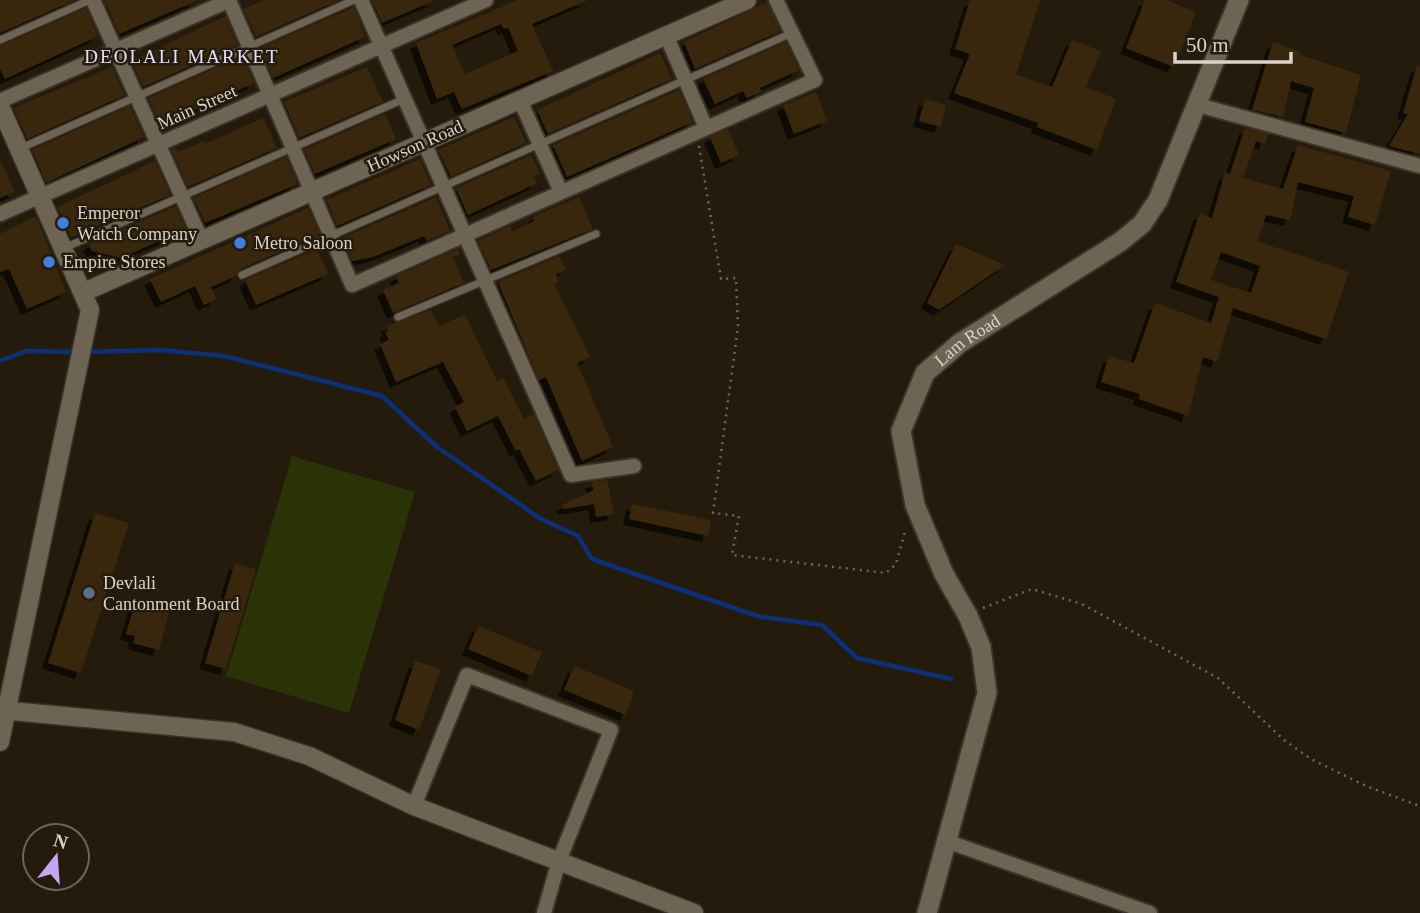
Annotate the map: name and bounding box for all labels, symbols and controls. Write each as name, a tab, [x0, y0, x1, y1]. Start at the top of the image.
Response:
scale bar	[1175, 21, 1290, 65]
text: 50 m	[1186, 33, 1229, 57]
district label: DEOLALI MARKET	[84, 46, 280, 67]
street label: Main Street	[154, 81, 240, 133]
street label: Howson Road	[364, 116, 466, 176]
place label: Emperor Watch Company	[77, 203, 197, 244]
marker: Emperor Watch Company	[55, 215, 71, 231]
place label: Metro Saloon	[254, 233, 353, 253]
marker: Metro Saloon	[232, 235, 248, 251]
place label: Empire Stores	[63, 252, 165, 272]
marker: Empire Stores	[41, 254, 57, 270]
street label: Lam Road	[931, 310, 1004, 370]
place label: Devlali Cantonment Board	[103, 573, 239, 614]
marker: Devlali Cantonment Board	[81, 585, 97, 601]
north arrow	[21, 822, 91, 892]
text: N	[51, 829, 71, 853]

